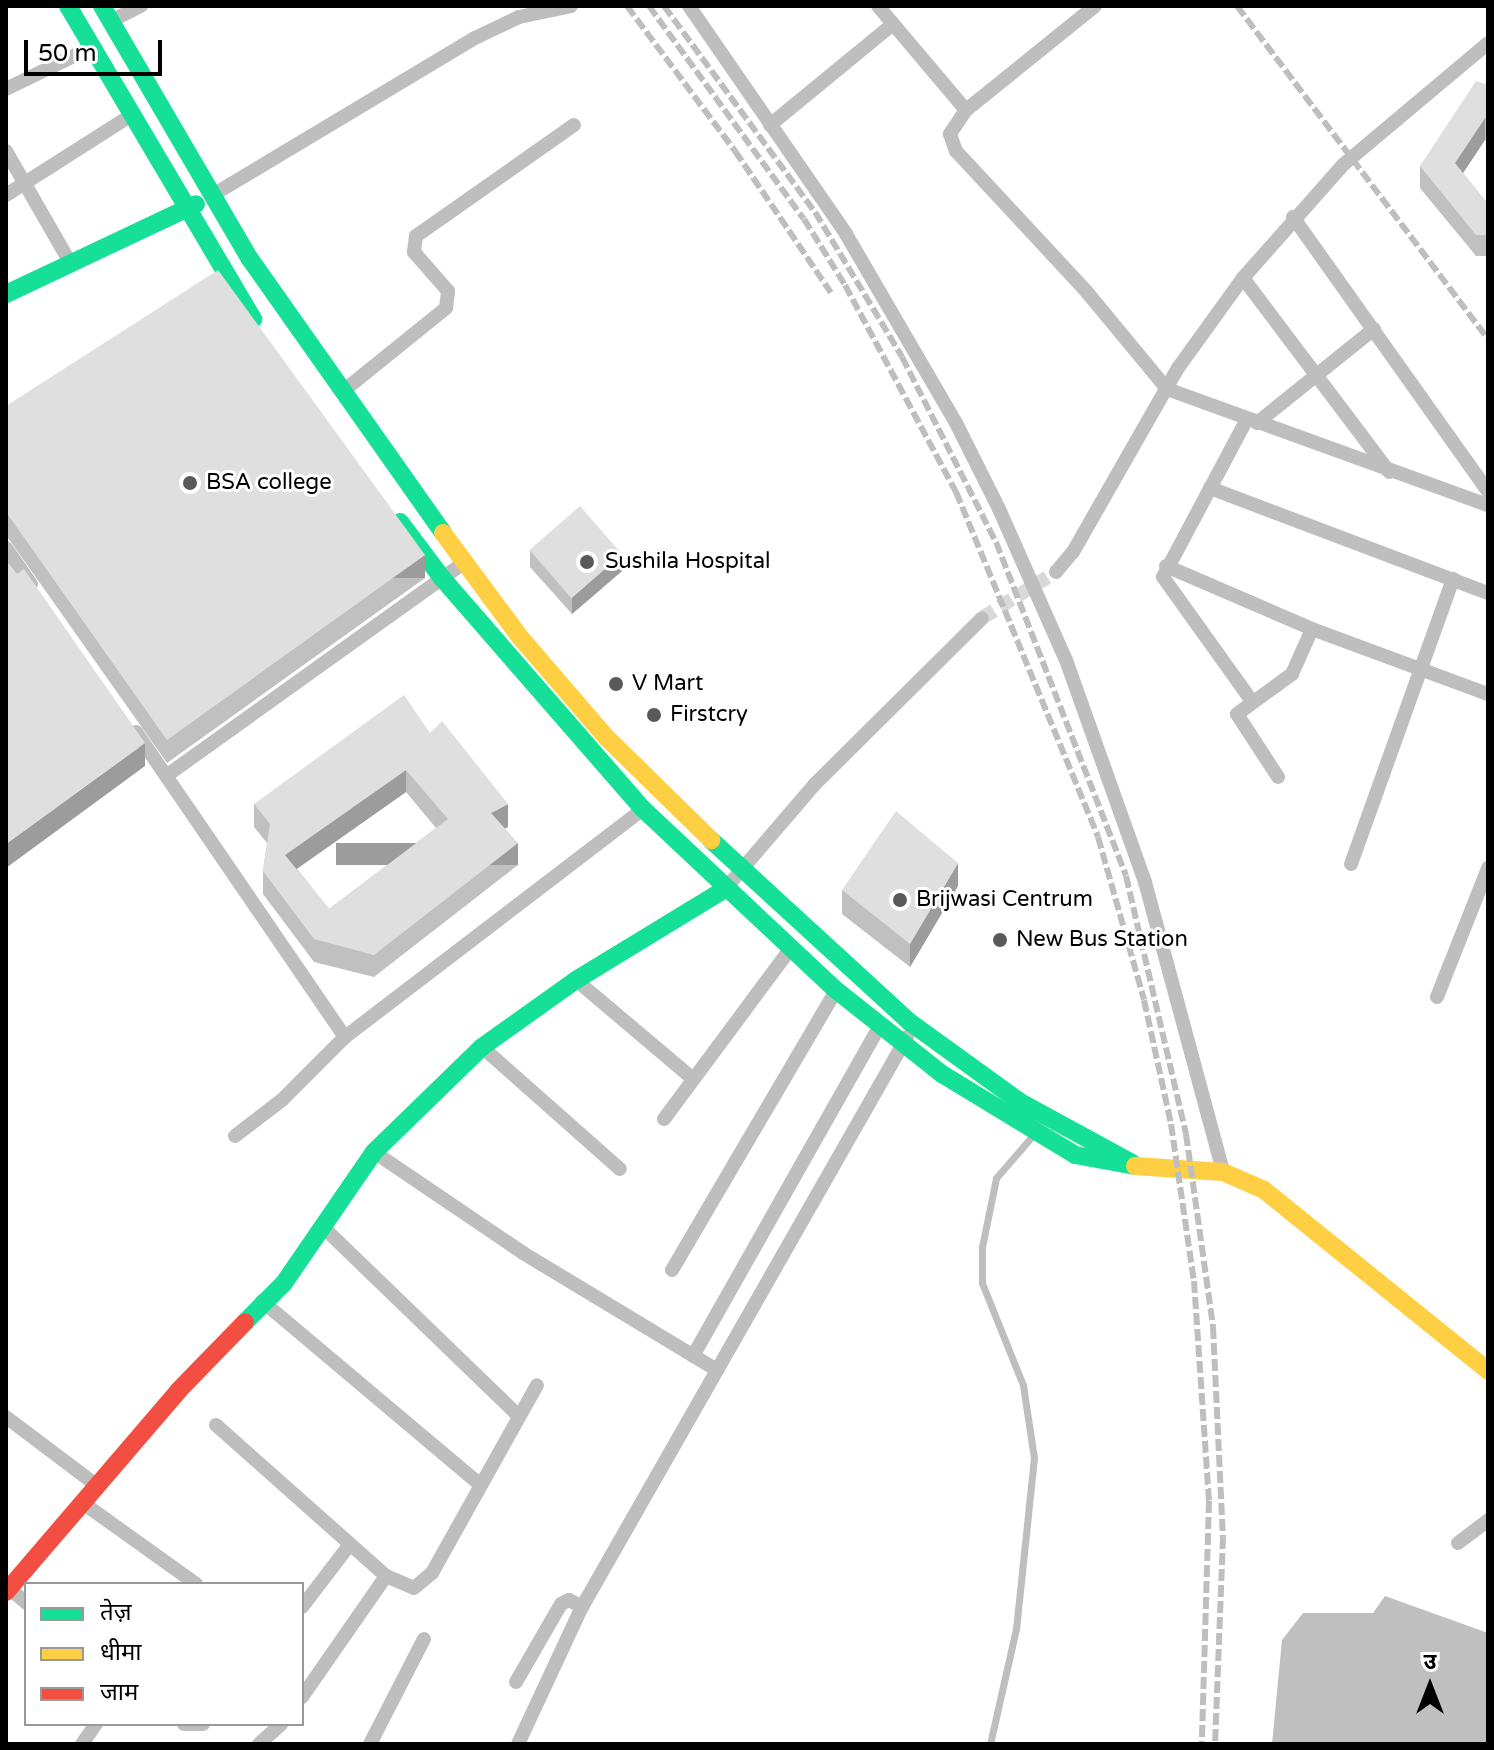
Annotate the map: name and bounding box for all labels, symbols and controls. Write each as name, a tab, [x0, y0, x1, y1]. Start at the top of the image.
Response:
scale bar	[28, 24, 166, 74]
text: 50 m	[38, 39, 96, 68]
place label: BSA college	[206, 470, 332, 496]
marker: BSA college	[181, 474, 199, 492]
place label: Sushila Hospital	[605, 549, 771, 575]
marker: Sushila Hospital	[576, 551, 598, 573]
place label: V Mart	[632, 671, 703, 697]
marker: V Mart	[607, 675, 625, 693]
place label: Firstcry	[670, 702, 748, 728]
marker: Firstcry	[645, 706, 663, 724]
place label: Brijwasi Centrum	[916, 887, 1093, 913]
marker: Brijwasi Centrum	[891, 891, 909, 909]
place label: New Bus Station	[1016, 927, 1188, 953]
marker: New Bus Station	[991, 931, 1009, 949]
legend	[24, 1582, 304, 1726]
text: तेज़	[100, 1598, 132, 1627]
text: धीमा	[100, 1638, 142, 1667]
north arrow	[1390, 1646, 1470, 1726]
text: उ	[1424, 1649, 1436, 1675]
text: जाम	[100, 1678, 138, 1707]

